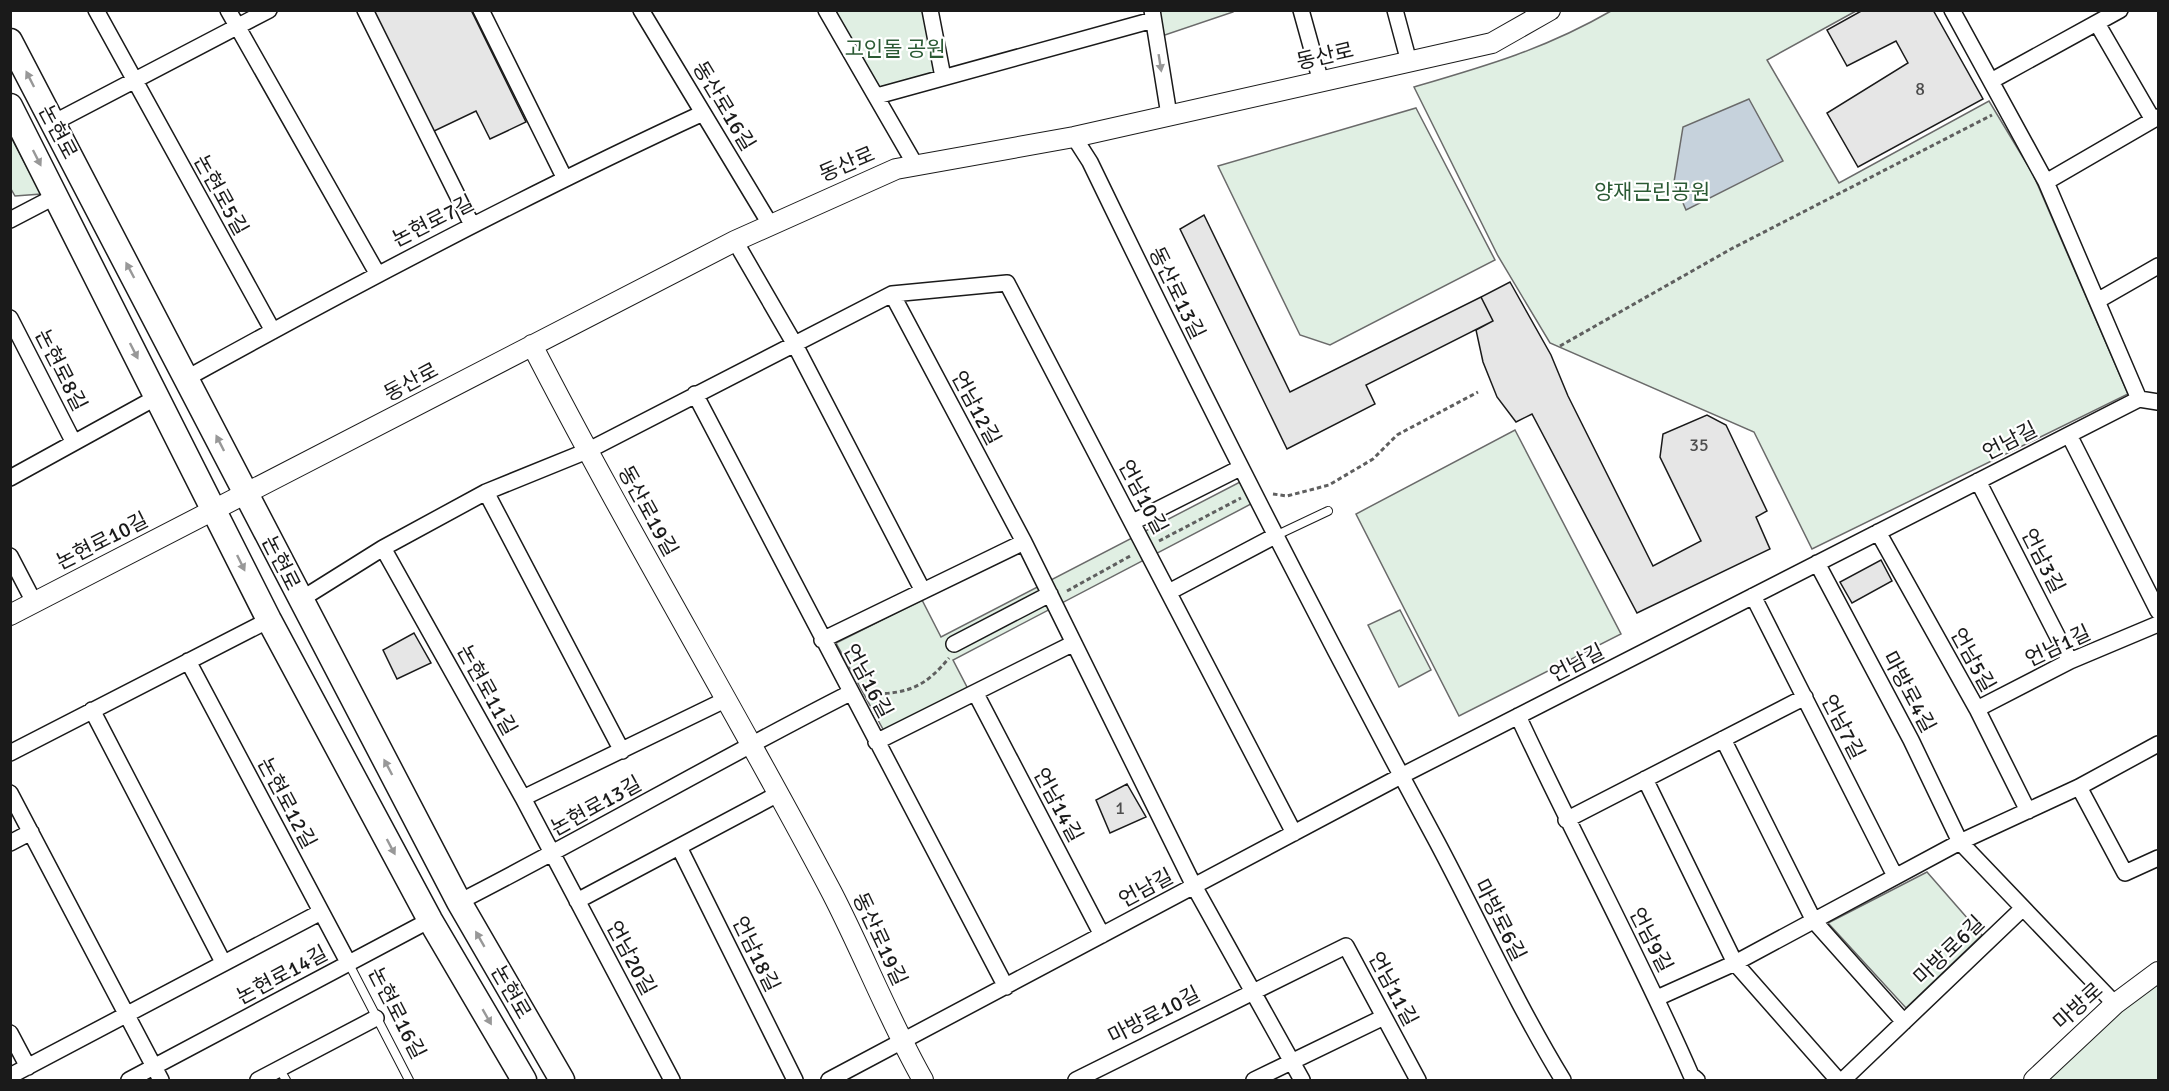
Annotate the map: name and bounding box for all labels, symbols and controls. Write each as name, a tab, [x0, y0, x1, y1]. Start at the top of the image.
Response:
park label: 고인돌 공원	[844, 36, 946, 62]
street label: 동산로	[1294, 37, 1356, 75]
one-way arrow	[1156, 54, 1165, 73]
street label: 동산로16길	[687, 56, 761, 156]
one-way arrow	[25, 70, 35, 87]
house number: 8	[1915, 78, 1925, 100]
street label: 논현로	[33, 100, 83, 164]
street label: 동산로	[815, 141, 879, 187]
one-way arrow	[32, 150, 42, 167]
street label: 논현로5길	[188, 150, 254, 240]
park label: 양재근린공원	[1594, 179, 1710, 205]
street label: 논현로7길	[388, 189, 478, 253]
street label: 동산로13길	[1143, 242, 1211, 344]
one-way arrow	[125, 261, 135, 278]
street label: 논현로8길	[29, 325, 93, 415]
one-way arrow	[129, 343, 139, 360]
street label: 동산로	[379, 357, 443, 407]
street label: 언남12길	[946, 366, 1006, 450]
street label: 언남길	[1978, 416, 2042, 466]
one-way arrow	[215, 434, 225, 451]
house number: 35	[1689, 434, 1709, 456]
street label: 언남10길	[1113, 455, 1173, 539]
street label: 동산로19길	[612, 461, 684, 561]
street label: 논현로10길	[52, 507, 152, 575]
street label: 언남3길	[2016, 524, 2070, 598]
street label: 논현로	[256, 531, 306, 595]
one-way arrow	[237, 555, 246, 572]
street label: 언남1길	[2021, 620, 2095, 672]
street label: 언남5길	[1945, 623, 2001, 697]
street label: 언남길	[1545, 638, 1609, 688]
street label: 언남16길	[838, 639, 898, 723]
street label: 논현로11길	[451, 640, 523, 740]
street label: 마방로4길	[1877, 647, 1941, 737]
street label: 언남7길	[1816, 690, 1870, 764]
street label: 논현로12길	[252, 753, 322, 853]
one-way arrow	[383, 759, 393, 776]
street label: 언남14길	[1028, 763, 1088, 847]
street label: 논현로13길	[546, 770, 646, 842]
house number: 1	[1115, 797, 1125, 819]
one-way arrow	[386, 839, 396, 856]
street label: 언남길	[1114, 863, 1178, 913]
street label: 마방로6길	[1468, 875, 1532, 965]
street label: 동산로19길	[847, 888, 913, 990]
street label: 언남9길	[1624, 903, 1678, 977]
street label: 마방로6길	[1908, 910, 1990, 990]
street label: 언남18길	[727, 912, 785, 996]
street label: 언남20길	[601, 916, 661, 1000]
one-way arrow	[475, 930, 485, 947]
street label: 논현로14길	[232, 940, 332, 1010]
street label: 언남11길	[1363, 947, 1423, 1031]
street label: 논현로	[485, 960, 537, 1024]
street label: 논현로16길	[363, 963, 431, 1063]
street label: 마방로	[2048, 977, 2108, 1035]
street label: 마방로10길	[1104, 981, 1204, 1049]
one-way arrow	[482, 1009, 492, 1026]

